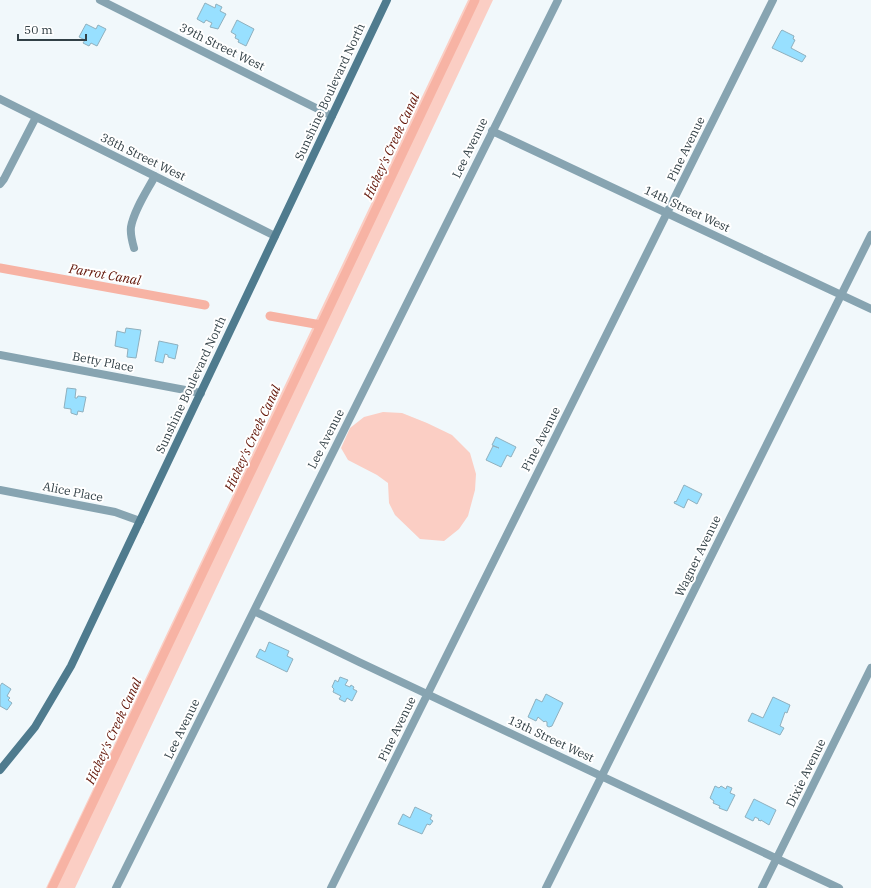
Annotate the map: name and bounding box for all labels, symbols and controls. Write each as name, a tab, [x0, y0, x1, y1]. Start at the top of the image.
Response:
scale bar	[18, 16, 86, 42]
street label: 39th Street West	[177, 19, 267, 74]
street label: Sunshine Boulevard North	[291, 20, 368, 163]
text: 50 m	[24, 22, 53, 37]
water label: Hickey's Creek Canal	[359, 90, 424, 203]
street label: Pine Avenue	[663, 114, 708, 184]
street label: Lee Avenue	[449, 115, 491, 180]
street label: 38th Street West	[98, 129, 188, 184]
street label: 14th Street West	[642, 182, 732, 235]
water label: Parrot Canal	[67, 260, 142, 289]
street label: Sunshine Boulevard North	[152, 313, 229, 456]
street label: Betty Place	[71, 348, 135, 375]
water label: Hickey's Creek Canal	[220, 382, 285, 495]
street label: Pine Avenue	[518, 404, 563, 474]
street label: Lee Avenue	[304, 406, 347, 471]
street label: Alice Place	[42, 478, 104, 505]
street label: Wagner Avenue	[671, 513, 724, 599]
water label: Hickey's Creek Canal	[81, 675, 146, 788]
street label: Pine Avenue	[374, 694, 419, 764]
street label: Lee Avenue	[161, 696, 203, 761]
street label: 13th Street West	[506, 712, 596, 765]
street label: Dixie Avenue	[783, 736, 829, 809]

